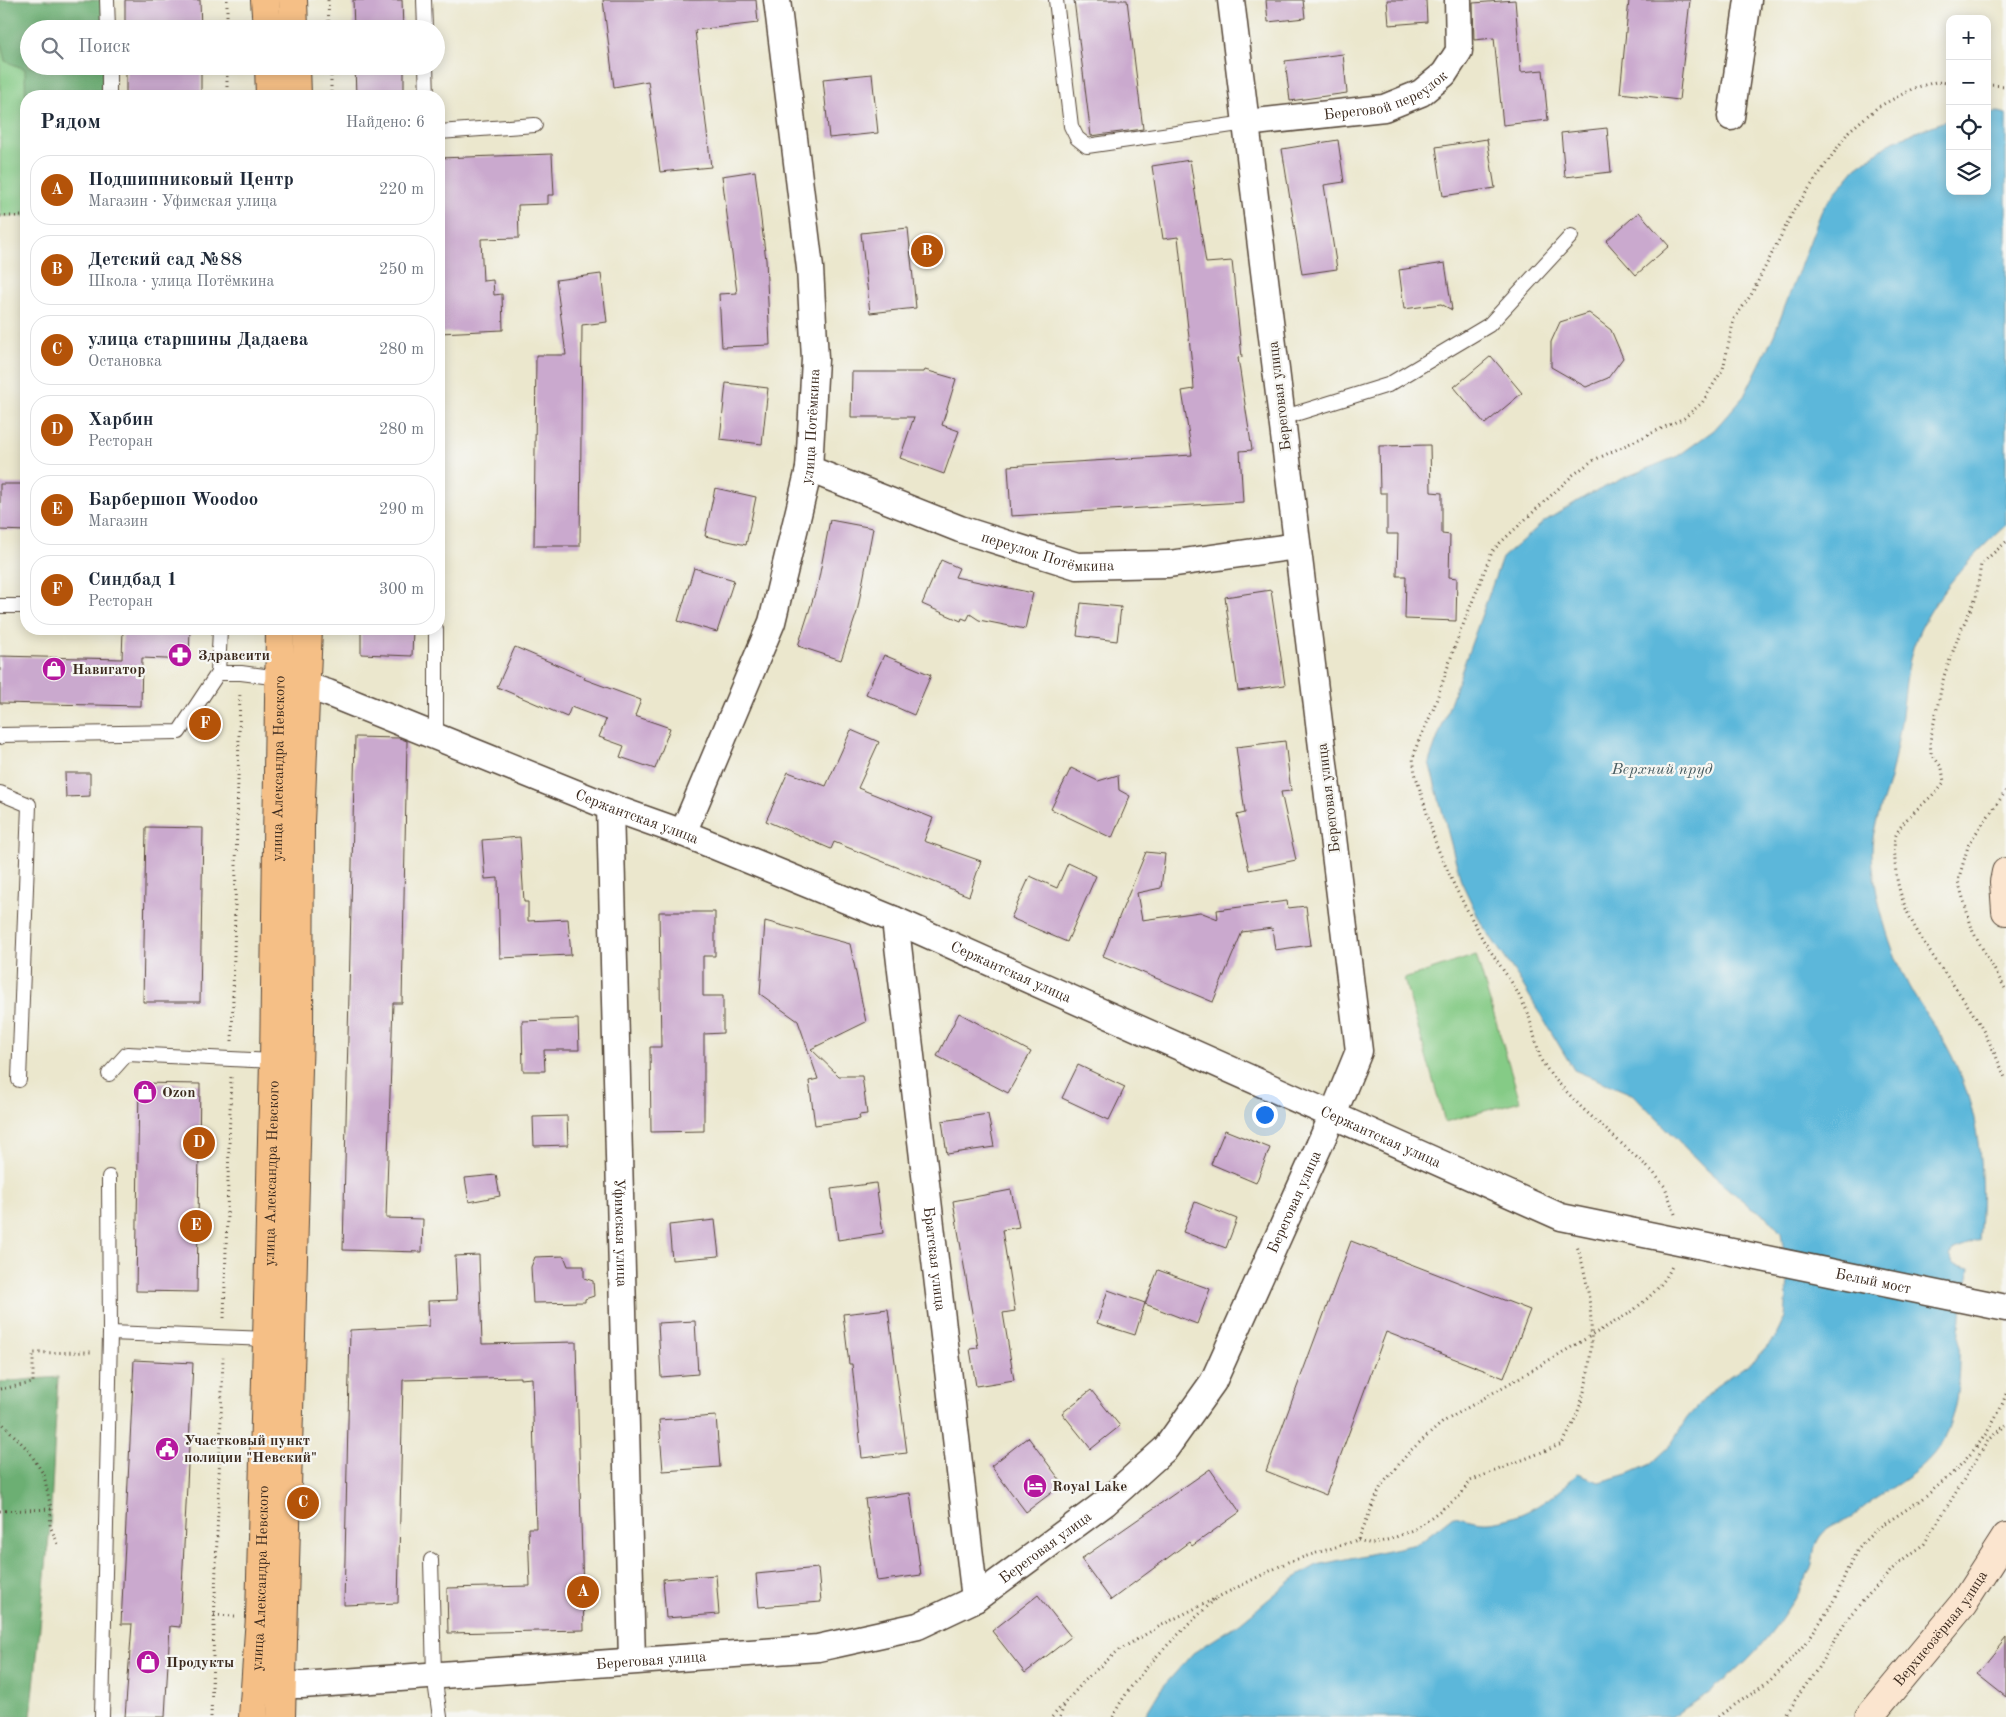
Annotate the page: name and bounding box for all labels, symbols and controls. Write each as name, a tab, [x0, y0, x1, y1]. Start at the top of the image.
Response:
map controls	[1946, 15, 1991, 195]
button: +	[1946, 15, 1991, 60]
search box	[20, 20, 445, 75]
icon: search	[38, 34, 66, 62]
text: Поиск	[78, 38, 130, 57]
button: −	[1946, 60, 1991, 105]
street label: Береговой переулок	[1323, 68, 1451, 124]
button: locate	[1946, 105, 1991, 150]
text: Рядом	[40, 112, 101, 133]
text: Найдено: 6	[346, 115, 425, 131]
button: layers	[1946, 150, 1991, 195]
text: Подшипниковый Центр	[88, 171, 294, 190]
text: A	[51, 182, 63, 198]
text: 220 m	[379, 182, 424, 198]
text: Магазин · Уфимская улица	[88, 194, 277, 210]
pin: B	[911, 232, 943, 270]
text: Детский сад №88	[88, 251, 242, 270]
text: B	[51, 262, 63, 278]
text: 250 m	[379, 262, 424, 278]
text: Школа · улица Потёмкина	[88, 274, 274, 290]
text: улица старшины Дадаева	[88, 331, 308, 350]
street label: Береговая улица	[1266, 340, 1295, 452]
text: C	[52, 342, 62, 358]
text: 280 m	[379, 342, 424, 358]
text: Остановка	[88, 354, 162, 370]
street label: улица Потёмкина	[800, 368, 823, 486]
text: Харбин	[88, 411, 154, 430]
text: D	[51, 422, 63, 438]
text: 280 m	[379, 422, 424, 438]
text: Ресторан	[88, 434, 153, 450]
text: Барбершоп Woodoo	[88, 491, 258, 510]
text: E	[51, 502, 63, 518]
text: 290 m	[379, 502, 424, 518]
text: Магазин	[88, 514, 148, 530]
street label: переулок Потёмкина	[979, 530, 1115, 575]
text: Синдбад 1	[88, 571, 178, 590]
text: F	[52, 582, 62, 598]
text: 300 m	[379, 582, 424, 598]
text: Ресторан	[88, 594, 153, 610]
pharmacy icon: Здравсити	[167, 642, 193, 668]
place label: Здравсити	[198, 649, 270, 664]
shop icon: Навигатор	[41, 656, 67, 682]
place label: Навигатор	[72, 663, 145, 678]
street label: улица Александра Невского	[271, 675, 288, 861]
pin: F	[189, 705, 221, 743]
street label: Береговая улица	[1315, 742, 1344, 854]
water label: Верхний пруд	[1610, 762, 1713, 778]
street label: Сержантская улица	[573, 788, 701, 848]
street label: Сержантская улица	[948, 940, 1073, 1007]
shop icon: Ozon	[132, 1079, 158, 1105]
street label: улица Александра Невского	[263, 1080, 283, 1266]
place label: Ozon	[162, 1086, 195, 1101]
your location	[1252, 1102, 1278, 1128]
street label: Сержантская улица	[1318, 1105, 1443, 1172]
pin: D	[183, 1124, 215, 1162]
street label: Береговая улица	[1266, 1148, 1325, 1256]
street label: Уфимская улица	[611, 1178, 628, 1288]
street label: Братская улица	[920, 1206, 947, 1312]
pin: E	[180, 1207, 212, 1245]
street label: Белый мост	[1834, 1267, 1912, 1297]
place label: Участковый пункт полиции "Невский"	[184, 1434, 317, 1466]
public building icon: Участковый пункт полиции "Невский"	[154, 1436, 180, 1462]
hotel icon: Royal Lake	[1022, 1473, 1048, 1499]
place label: Royal Lake	[1052, 1480, 1127, 1495]
pin: C	[287, 1484, 319, 1522]
street label: улица Александра Невского	[250, 1485, 272, 1672]
street label: Береговая улица	[997, 1509, 1095, 1587]
street label: Верхнеозёрная улица	[1892, 1568, 1992, 1690]
pin: A	[567, 1573, 599, 1611]
shop icon: Продукты	[135, 1649, 161, 1675]
street label: Береговая улица	[596, 1650, 707, 1673]
place label: Продукты	[166, 1656, 234, 1671]

